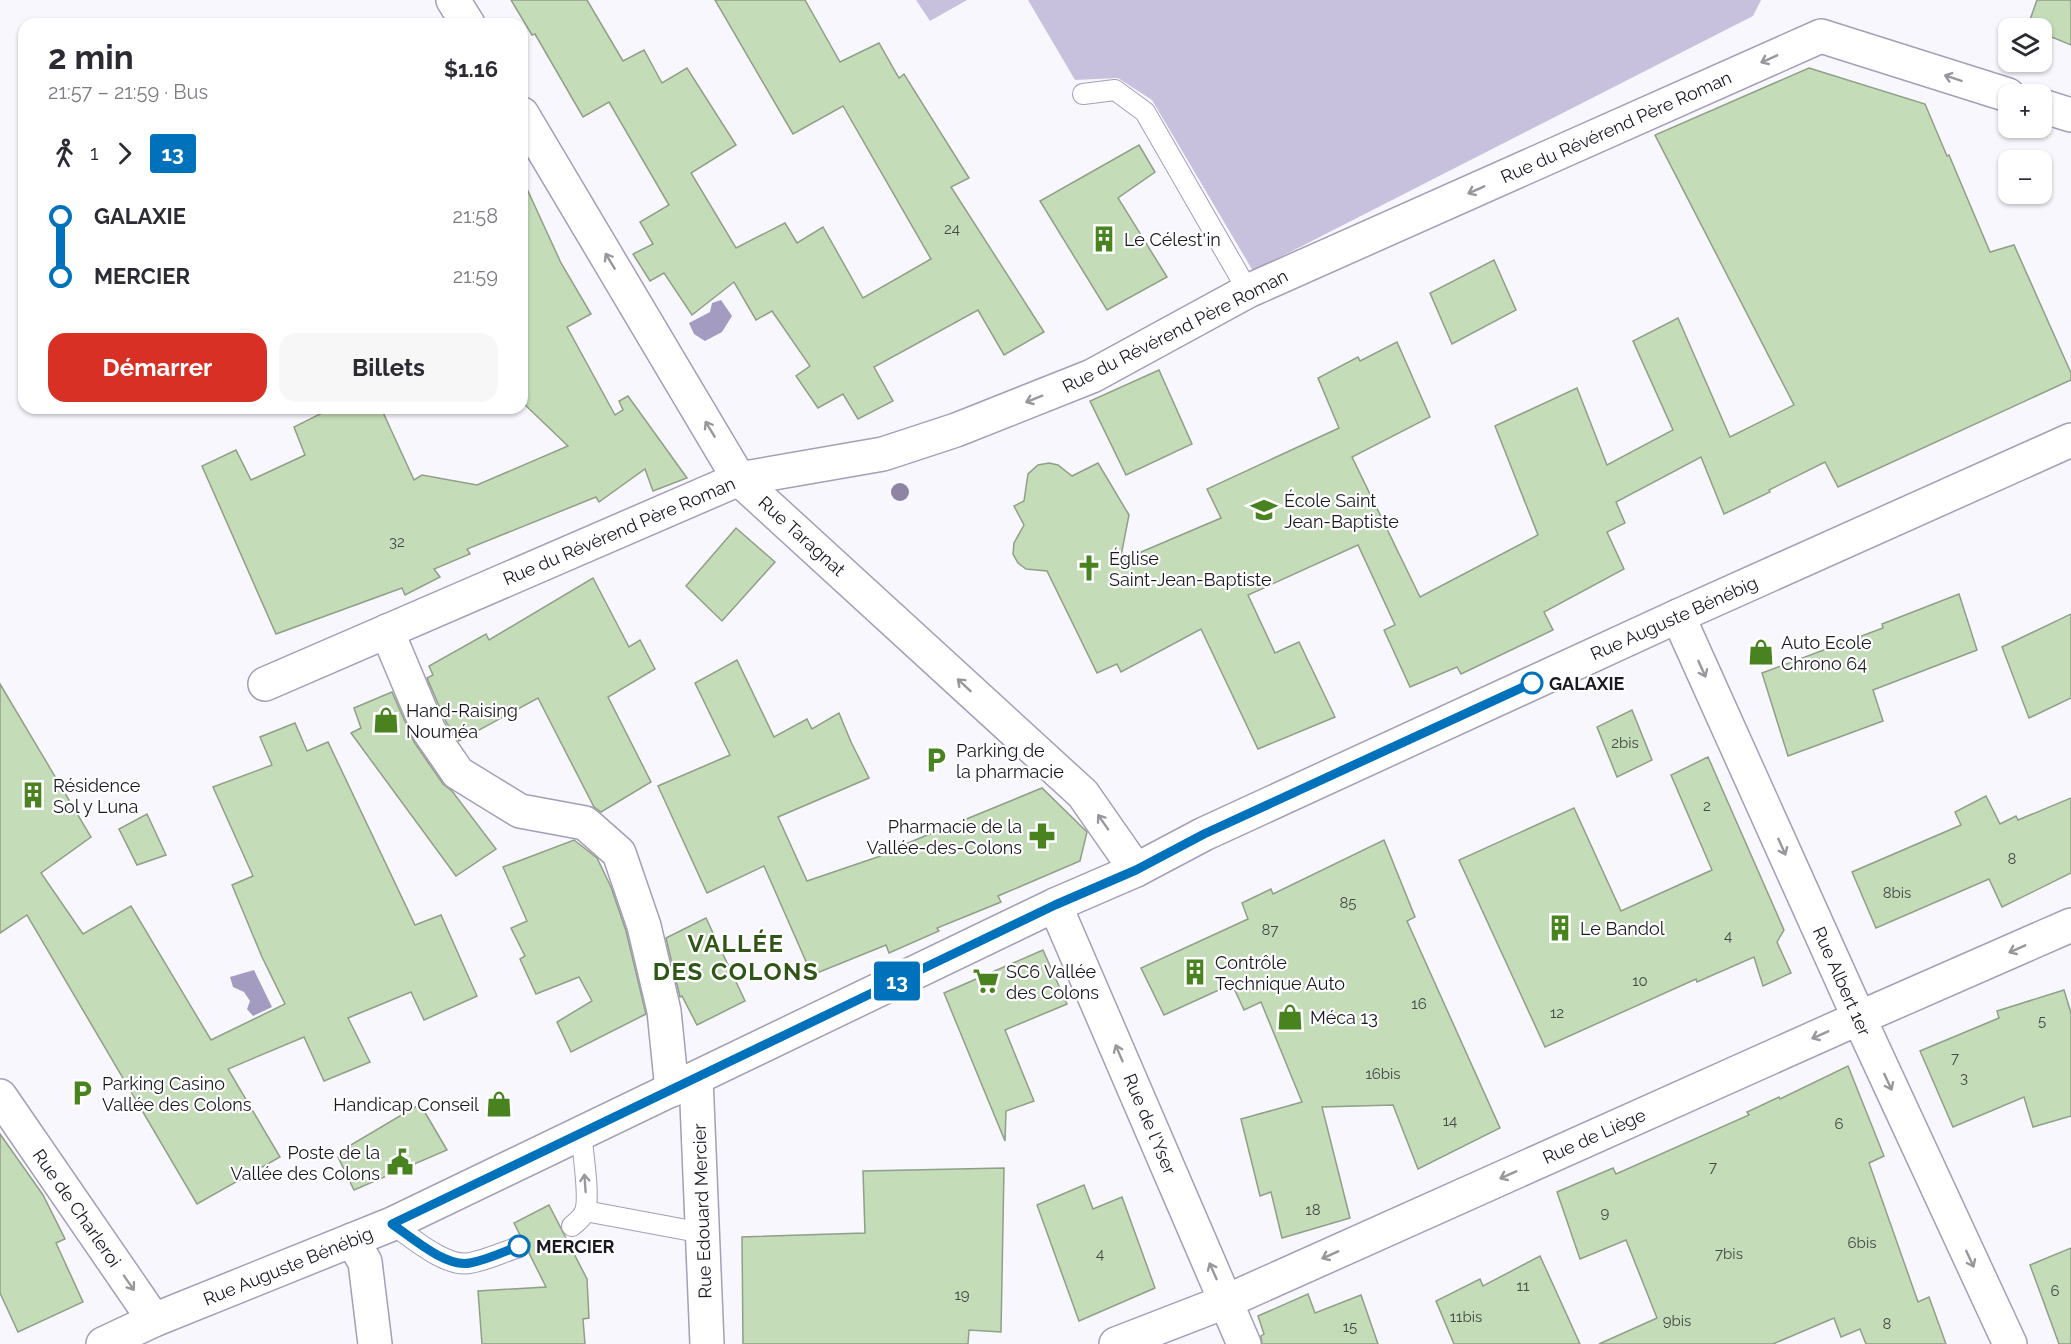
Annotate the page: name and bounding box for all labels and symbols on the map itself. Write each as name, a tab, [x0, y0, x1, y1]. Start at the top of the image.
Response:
one-way arrow	[1761, 54, 1779, 65]
street label: Rue du Révérend Père Roman	[1497, 67, 1735, 187]
one-way arrow	[1944, 71, 1963, 82]
one-way arrow	[1467, 185, 1485, 196]
house number: 24	[944, 220, 960, 238]
building icon: Le Célest'in	[1089, 224, 1119, 254]
place label: Le Célest'in	[1124, 229, 1221, 250]
one-way arrow	[603, 253, 615, 270]
street label: Rue du Révérend Père Roman	[1059, 265, 1291, 397]
one-way arrow	[1026, 394, 1044, 405]
one-way arrow	[703, 421, 715, 438]
street label: Rue du Révérend Père Roman	[500, 472, 738, 590]
place label: École Saint Jean-Baptiste	[1284, 489, 1399, 532]
street label: Rue Taragnat	[754, 492, 850, 580]
school or university icon: École Saint Jean-Baptiste	[1249, 495, 1279, 525]
house number: 32	[389, 533, 405, 551]
place label: Église Saint-Jean-Baptiste	[1109, 547, 1272, 590]
church icon: Église Saint-Jean-Baptiste	[1074, 553, 1104, 583]
street label: Rue Auguste Bénébig	[1587, 572, 1761, 664]
place label: Auto Ecole Chrono 64	[1781, 632, 1872, 674]
shop icon: Auto Ecole Chrono 64	[1746, 637, 1776, 667]
one-way arrow	[1697, 660, 1708, 678]
marker: GALAXIE	[1521, 672, 1543, 694]
place label: GALAXIE	[1549, 673, 1625, 694]
one-way arrow	[957, 678, 972, 692]
place label: Hand-Raising Nouméa	[406, 700, 518, 742]
shop icon: Hand-Raising Nouméa	[371, 705, 401, 735]
house number: 2bis	[1611, 734, 1639, 752]
place label: Parking de la pharmacie	[956, 740, 1064, 782]
parking icon: Parking de la pharmacie	[921, 745, 951, 775]
place label: Résidence Sol y Luna	[53, 775, 141, 817]
building icon: Résidence Sol y Luna	[18, 780, 48, 810]
house number: 2	[1703, 797, 1711, 815]
one-way arrow	[1097, 814, 1109, 830]
place label: Pharmacie de la Vallée-des-Colons	[866, 816, 1022, 858]
pharmacy icon: Pharmacie de la Vallée-des-Colons	[1027, 821, 1057, 851]
one-way arrow	[1777, 837, 1788, 856]
house number: 8	[2008, 850, 2017, 868]
house number: 8bis	[1883, 884, 1911, 902]
house number: 85	[1339, 894, 1357, 912]
building icon: Le Bandol	[1545, 913, 1575, 943]
place label: Le Bandol	[1580, 918, 1665, 939]
house number: 87	[1262, 921, 1278, 939]
street label: Rue Albert 1er	[1809, 923, 1876, 1039]
house number: 4	[1724, 927, 1732, 945]
district label: VALLÉE DES COLONS	[653, 929, 819, 986]
one-way arrow	[2009, 943, 2027, 955]
place label: Contrôle Technique Auto	[1215, 952, 1345, 994]
building icon: Contrôle Technique Auto	[1180, 957, 1210, 987]
place label: SC6 Vallée des Colons	[1006, 961, 1099, 1003]
line badge: 13	[870, 962, 924, 1000]
supermarket icon: SC6 Vallée des Colons	[971, 966, 1001, 996]
house number: 10	[1632, 972, 1648, 990]
house number: 16	[1411, 995, 1427, 1013]
shop icon: Méca 13	[1275, 1002, 1305, 1032]
house number: 12	[1550, 1004, 1564, 1022]
place label: Méca 13	[1310, 1007, 1378, 1028]
house number: 5	[2038, 1012, 2046, 1030]
one-way arrow	[1811, 1030, 1829, 1042]
one-way arrow	[1113, 1045, 1124, 1063]
house number: 7	[1951, 1049, 1959, 1067]
house number: 16bis	[1365, 1065, 1401, 1083]
house number: 3	[1960, 1069, 1968, 1087]
street label: Rue de l'Yser	[1119, 1070, 1181, 1178]
place label: Parking Casino Vallée des Colons	[102, 1073, 252, 1115]
one-way arrow	[1883, 1073, 1895, 1091]
parking icon: Parking Casino Vallée des Colons	[67, 1078, 97, 1108]
shop icon: Handicap Conseil	[484, 1089, 514, 1119]
place label: Handicap Conseil	[333, 1094, 479, 1115]
street label: Rue de Liège	[1539, 1104, 1649, 1168]
house number: 14	[1443, 1112, 1457, 1130]
house number: 6	[1834, 1115, 1844, 1133]
street label: Rue Edouard Mercier	[688, 1122, 716, 1299]
place label: Poste de la Vallée des Colons	[230, 1142, 380, 1184]
street label: Rue de Charleroi	[29, 1145, 125, 1271]
public building icon: Poste de la Vallée des Colons	[385, 1147, 415, 1177]
house number: 7	[1709, 1158, 1717, 1176]
one-way arrow	[1499, 1170, 1517, 1182]
one-way arrow	[579, 1173, 590, 1193]
house number: 18	[1305, 1201, 1321, 1219]
house number: 9	[1601, 1204, 1610, 1222]
street label: Rue Auguste Bénébig	[200, 1222, 376, 1310]
house number: 6bis	[1848, 1234, 1876, 1252]
marker: MERCIER	[508, 1235, 530, 1257]
place label: MERCIER	[536, 1236, 615, 1257]
house number: 4	[1096, 1245, 1104, 1263]
house number: 7bis	[1715, 1245, 1743, 1263]
one-way arrow	[1965, 1249, 1977, 1267]
one-way arrow	[1321, 1250, 1339, 1261]
one-way arrow	[1207, 1262, 1219, 1280]
one-way arrow	[123, 1274, 135, 1290]
house number: 11	[1517, 1277, 1530, 1295]
house number: 6	[2050, 1282, 2060, 1300]
house number: 19	[954, 1286, 970, 1304]
house number: 11bis	[1450, 1308, 1482, 1326]
house number: 9bis	[1663, 1312, 1691, 1330]
house number: 8	[1883, 1315, 1892, 1333]
house number: 15	[1343, 1318, 1357, 1336]

